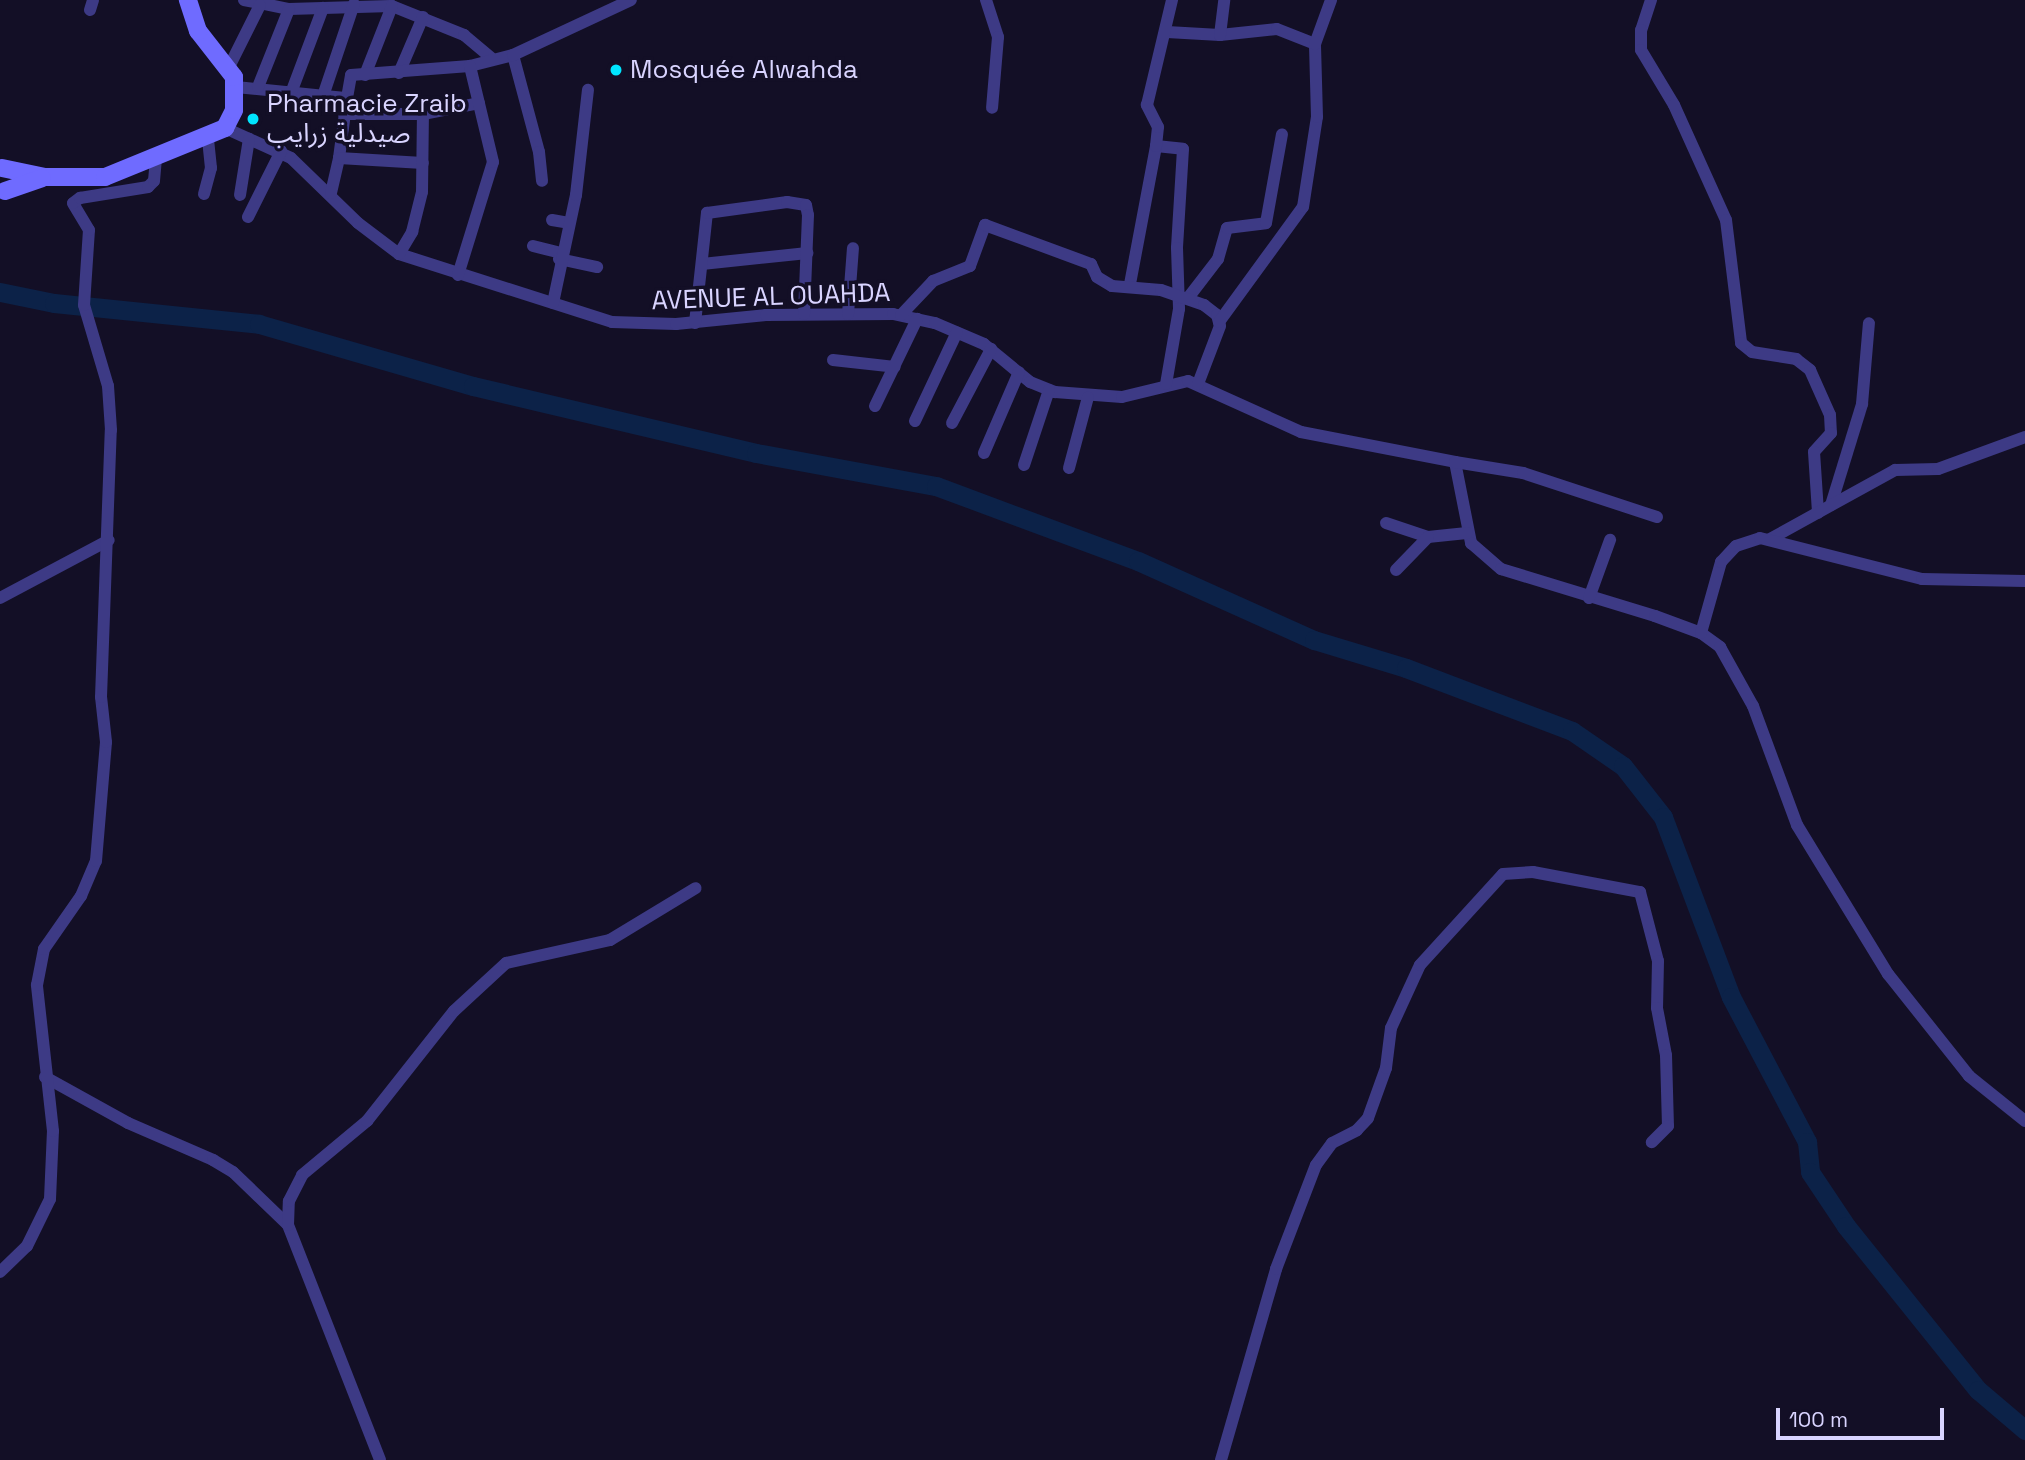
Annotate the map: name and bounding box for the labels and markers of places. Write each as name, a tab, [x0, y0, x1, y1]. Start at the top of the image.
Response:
place label: Mosquée Alwahda	[630, 54, 858, 86]
marker: Mosquée Alwahda	[608, 62, 624, 78]
place label: Pharmacie Zraib صيدلية زرايب	[267, 88, 467, 150]
marker: Pharmacie Zraib صيدلية زرايب	[245, 111, 261, 127]

